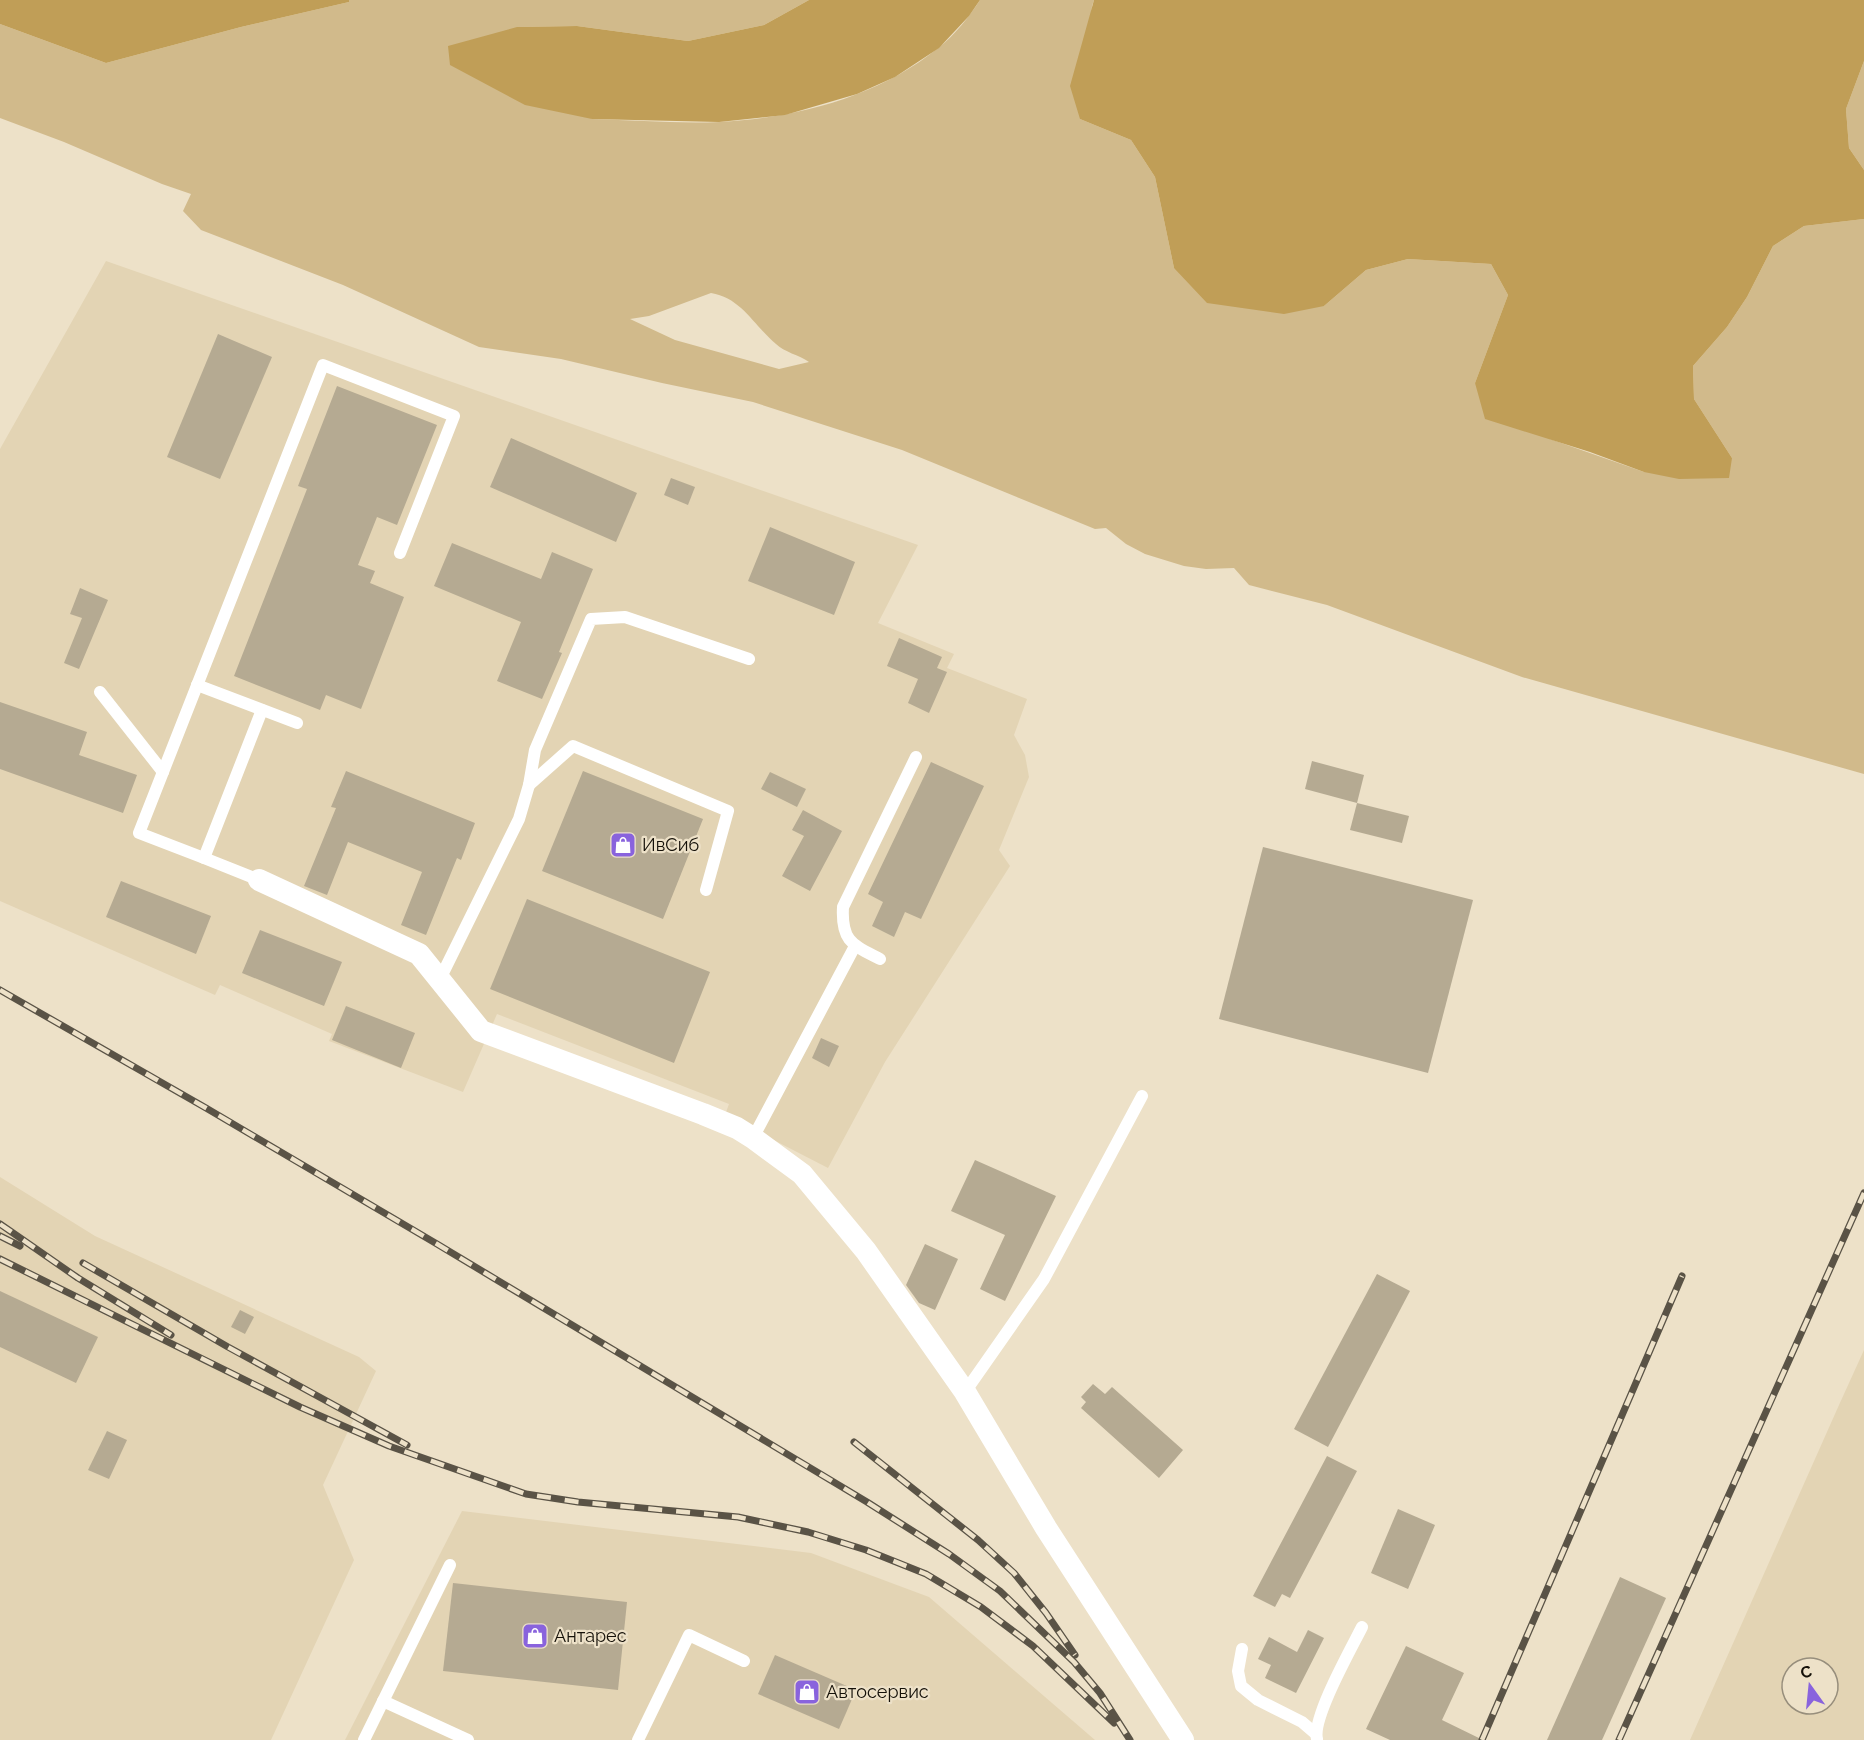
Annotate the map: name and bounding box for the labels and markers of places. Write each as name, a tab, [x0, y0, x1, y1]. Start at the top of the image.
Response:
shop icon: ИвСиб	[608, 830, 638, 860]
place label: ИвСиб	[642, 834, 699, 855]
shop icon: Антарес	[520, 1621, 550, 1651]
place label: Антарес	[554, 1625, 627, 1646]
shop icon: Автосервис	[792, 1677, 822, 1707]
place label: Автосервис	[826, 1681, 929, 1702]

